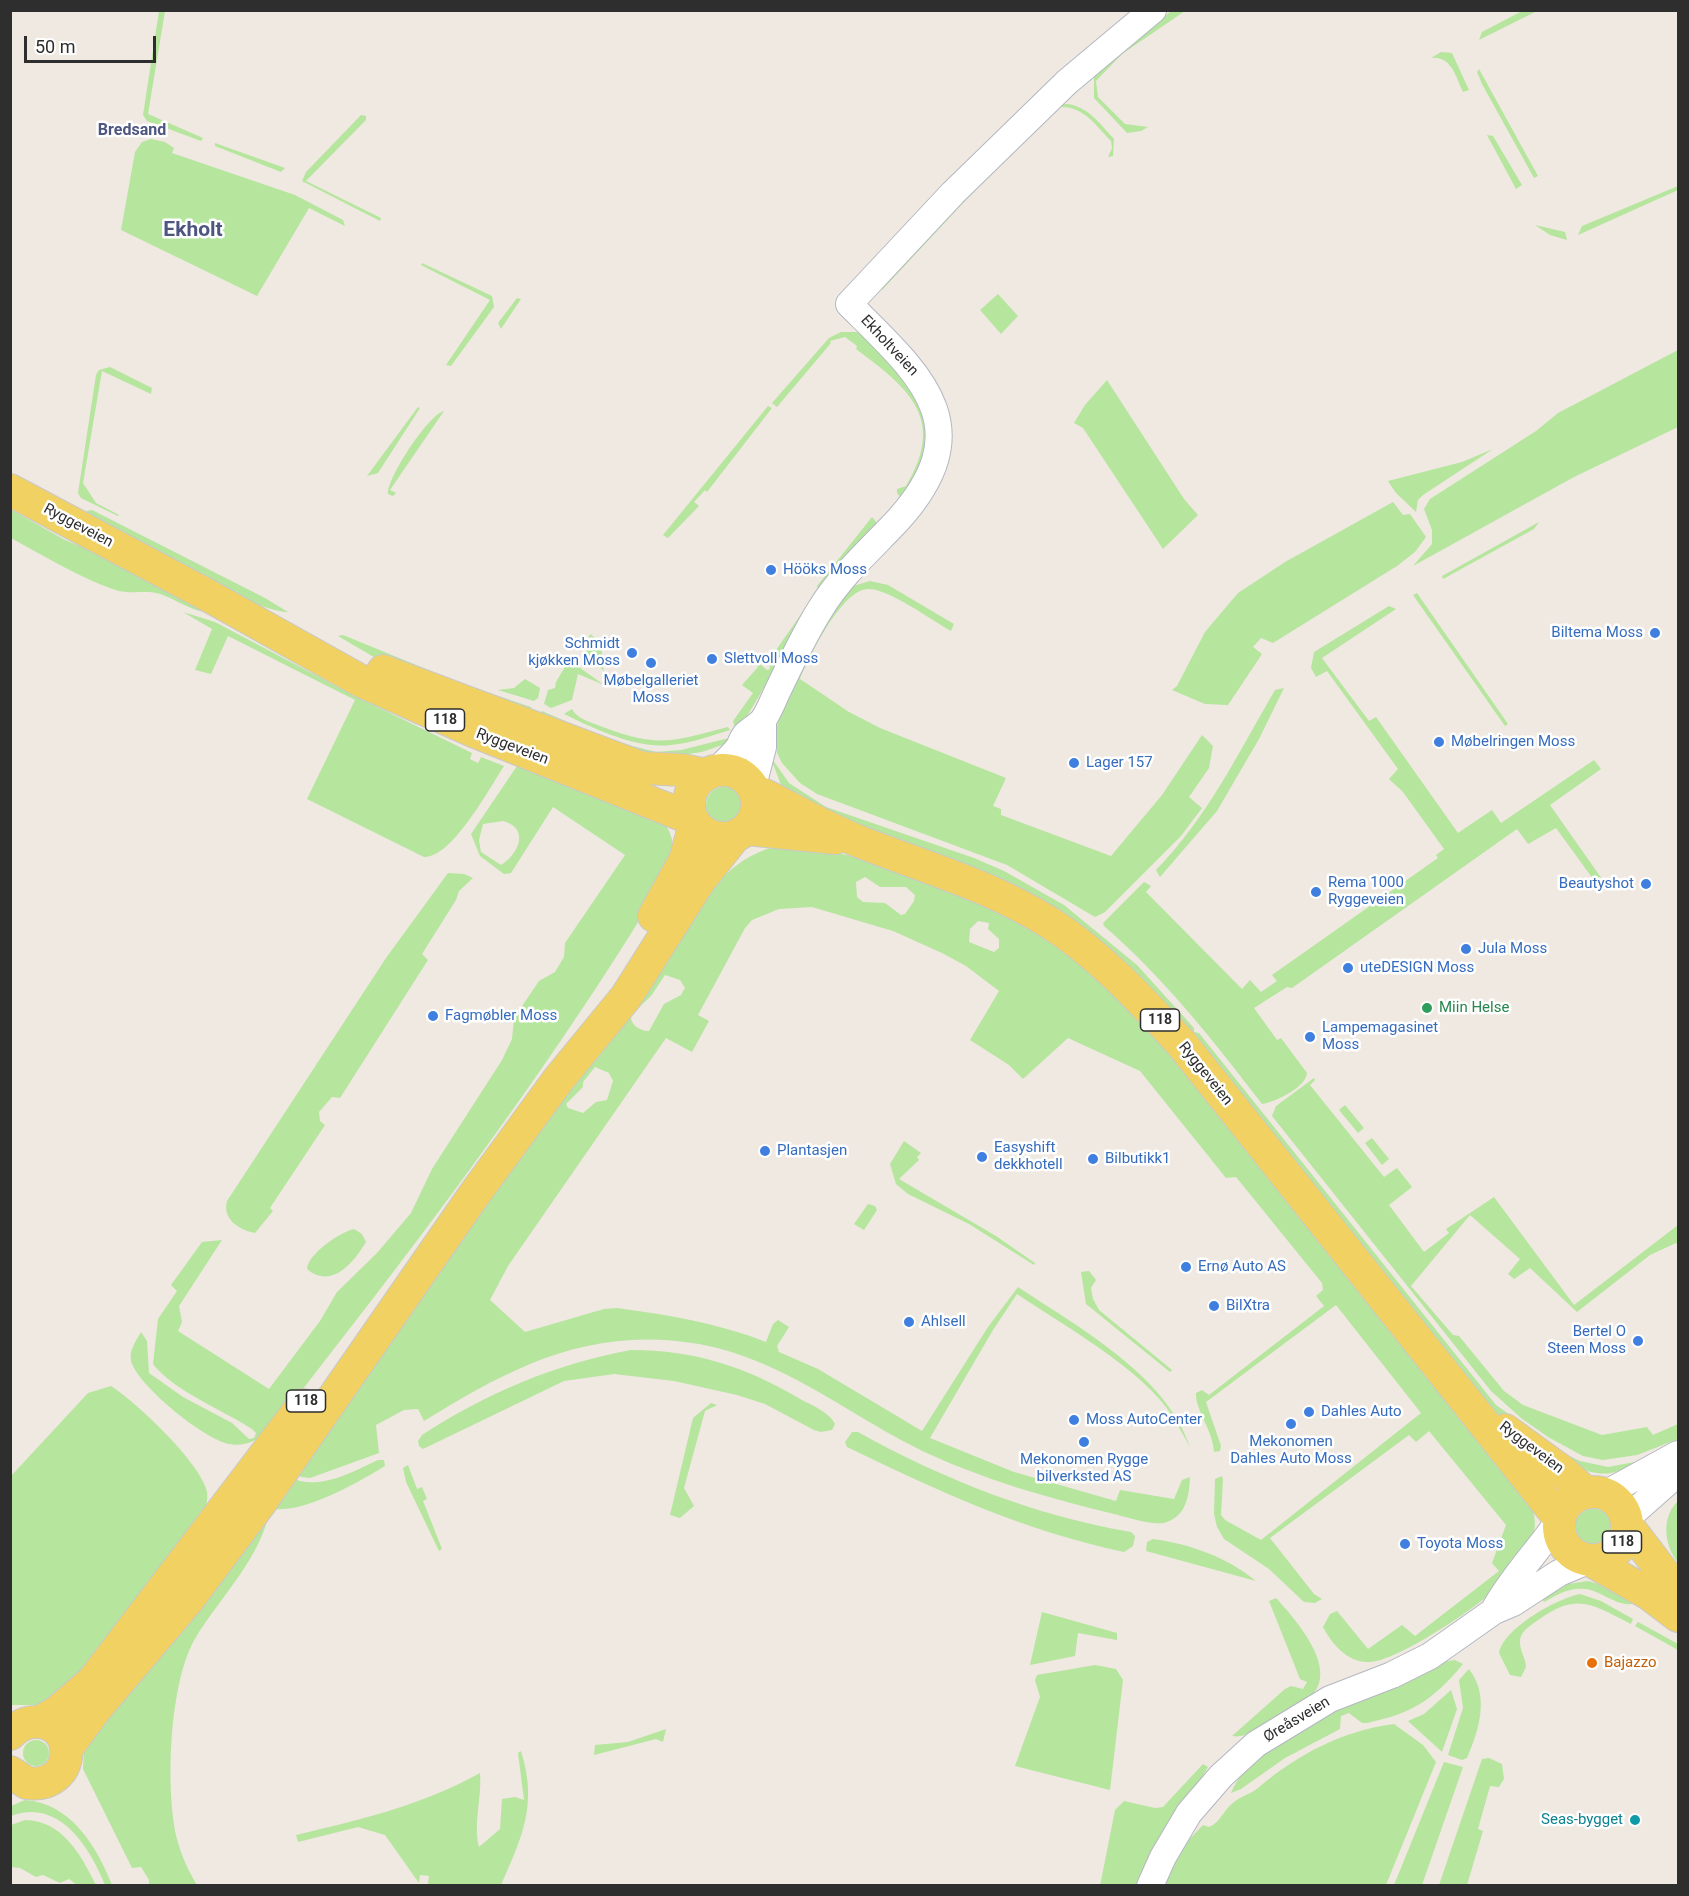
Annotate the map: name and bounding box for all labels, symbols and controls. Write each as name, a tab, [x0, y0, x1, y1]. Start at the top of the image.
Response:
scale bar	[27, 24, 159, 62]
text: 50 m	[35, 36, 75, 57]
district label: Bredsand	[98, 121, 166, 141]
district label: Ekholt	[163, 218, 223, 244]
street label: Ekholtveien	[856, 312, 922, 380]
street label: Ryggeveien	[40, 500, 116, 552]
place label: Hööks Moss	[783, 561, 867, 579]
marker: Hööks Moss	[764, 563, 778, 577]
place label: Biltema Moss	[1551, 624, 1643, 642]
marker: Biltema Moss	[1648, 626, 1662, 640]
place label: Schmidt kjøkken Moss	[528, 635, 620, 670]
marker: Schmidt kjøkken Moss	[625, 646, 639, 660]
place label: Slettvoll Moss	[724, 650, 818, 668]
marker: Slettvoll Moss	[705, 652, 719, 666]
marker: Møbelgalleriet Moss	[644, 656, 658, 670]
place label: Møbelgalleriet Moss	[603, 672, 699, 707]
road number: 118	[426, 709, 464, 731]
street label: Ryggeveien	[473, 725, 551, 769]
place label: Møbelringen Moss	[1451, 733, 1575, 751]
marker: Møbelringen Moss	[1432, 735, 1446, 749]
place label: Lager 157	[1086, 754, 1153, 772]
marker: Lager 157	[1067, 756, 1081, 770]
place label: Rema 1000 Ryggeveien	[1328, 874, 1404, 909]
place label: Beautyshot	[1559, 875, 1634, 893]
marker: Beautyshot	[1639, 877, 1653, 891]
marker: Rema 1000 Ryggeveien	[1309, 885, 1323, 899]
place label: Jula Moss	[1478, 940, 1547, 958]
marker: Jula Moss	[1459, 942, 1473, 956]
place label: uteDESIGN Moss	[1360, 959, 1474, 977]
marker: uteDESIGN Moss	[1341, 961, 1355, 975]
place label: Miin Helse	[1439, 999, 1509, 1017]
marker: Miin Helse	[1420, 1001, 1434, 1015]
place label: Fagmøbler Moss	[445, 1007, 557, 1025]
marker: Fagmøbler Moss	[426, 1009, 440, 1023]
road number: 118	[1140, 1009, 1180, 1031]
place label: Lampemagasinet Moss	[1322, 1019, 1438, 1054]
marker: Lampemagasinet Moss	[1303, 1030, 1317, 1044]
street label: Ryggeveien	[1174, 1039, 1236, 1109]
place label: Easyshift dekkhotell	[994, 1139, 1063, 1174]
place label: Plantasjen	[777, 1142, 847, 1160]
marker: Plantasjen	[758, 1144, 772, 1158]
marker: Easyshift dekkhotell	[975, 1150, 989, 1164]
place label: Bilbutikk1	[1105, 1150, 1171, 1168]
marker: Bilbutikk1	[1086, 1152, 1100, 1166]
place label: Ernø Auto AS	[1198, 1258, 1286, 1276]
marker: Ernø Auto AS	[1179, 1260, 1193, 1274]
place label: BilXtra	[1226, 1297, 1270, 1315]
marker: BilXtra	[1207, 1299, 1221, 1313]
place label: Ahlsell	[921, 1313, 966, 1331]
marker: Ahlsell	[902, 1315, 916, 1329]
place label: Bertel O Steen Moss	[1547, 1323, 1626, 1358]
marker: Bertel O Steen Moss	[1631, 1334, 1645, 1348]
road number: 118	[286, 1390, 326, 1412]
place label: Dahles Auto	[1321, 1403, 1402, 1421]
marker: Dahles Auto	[1302, 1405, 1316, 1419]
place label: Moss AutoCenter	[1086, 1411, 1202, 1429]
marker: Moss AutoCenter	[1067, 1413, 1081, 1427]
marker: Mekonomen Dahles Auto Moss	[1284, 1417, 1298, 1431]
street label: Ryggeveien	[1495, 1418, 1567, 1478]
place label: Mekonomen Dahles Auto Moss	[1230, 1433, 1352, 1468]
marker: Mekonomen Rygge bilverksted AS	[1077, 1435, 1091, 1449]
place label: Mekonomen Rygge bilverksted AS	[1020, 1451, 1148, 1486]
road number: 118	[1602, 1531, 1642, 1553]
place label: Toyota Moss	[1417, 1535, 1503, 1553]
marker: Toyota Moss	[1398, 1537, 1412, 1551]
place label: Bajazzo	[1604, 1654, 1657, 1672]
marker: Bajazzo	[1585, 1656, 1599, 1670]
street label: Øreåsveien	[1261, 1693, 1333, 1747]
place label: Seas-bygget	[1541, 1811, 1623, 1829]
marker: Seas-bygget	[1628, 1813, 1642, 1827]

